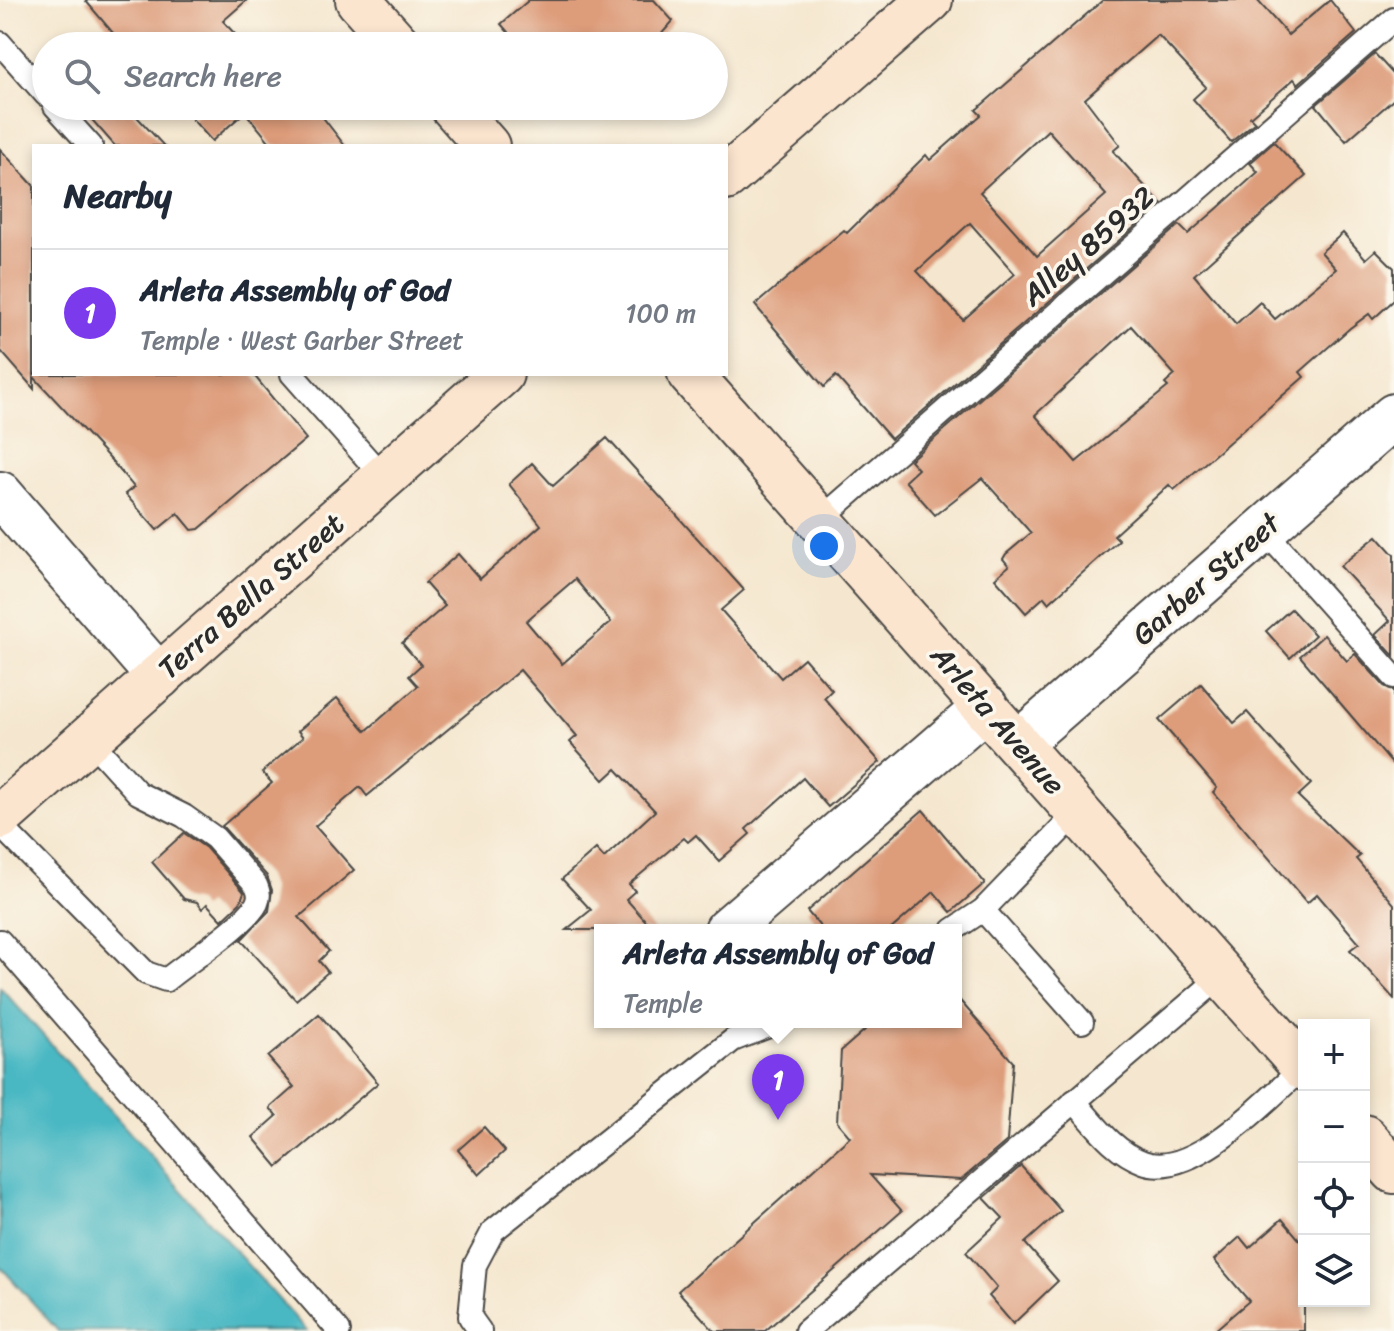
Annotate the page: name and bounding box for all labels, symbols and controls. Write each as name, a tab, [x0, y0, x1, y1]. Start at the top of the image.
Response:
search box	[32, 32, 728, 120]
text: Search here	[124, 49, 282, 103]
icon: search	[60, 54, 104, 98]
text: Nearby	[64, 166, 172, 226]
street label: Alley 85932	[1008, 172, 1168, 321]
text: Arleta Assembly of God	[140, 263, 450, 317]
text: 1	[84, 290, 96, 336]
text: 100 m	[625, 290, 696, 336]
text: Temple · West Garber Street	[140, 317, 464, 363]
street label: Garber Street	[1119, 497, 1295, 660]
street label: Terra Bella Street	[145, 499, 357, 693]
your location	[804, 526, 844, 566]
street label: Arleta Avenue	[916, 631, 1080, 808]
popup	[594, 924, 962, 1028]
text: Arleta Assembly of God	[623, 926, 933, 980]
text: Temple	[623, 980, 703, 1026]
map controls	[1298, 1019, 1370, 1307]
button: +	[1298, 1019, 1370, 1091]
pin: 1	[752, 1054, 804, 1120]
button: −	[1298, 1091, 1370, 1163]
button: locate	[1298, 1163, 1370, 1235]
button: layers	[1298, 1235, 1370, 1307]

